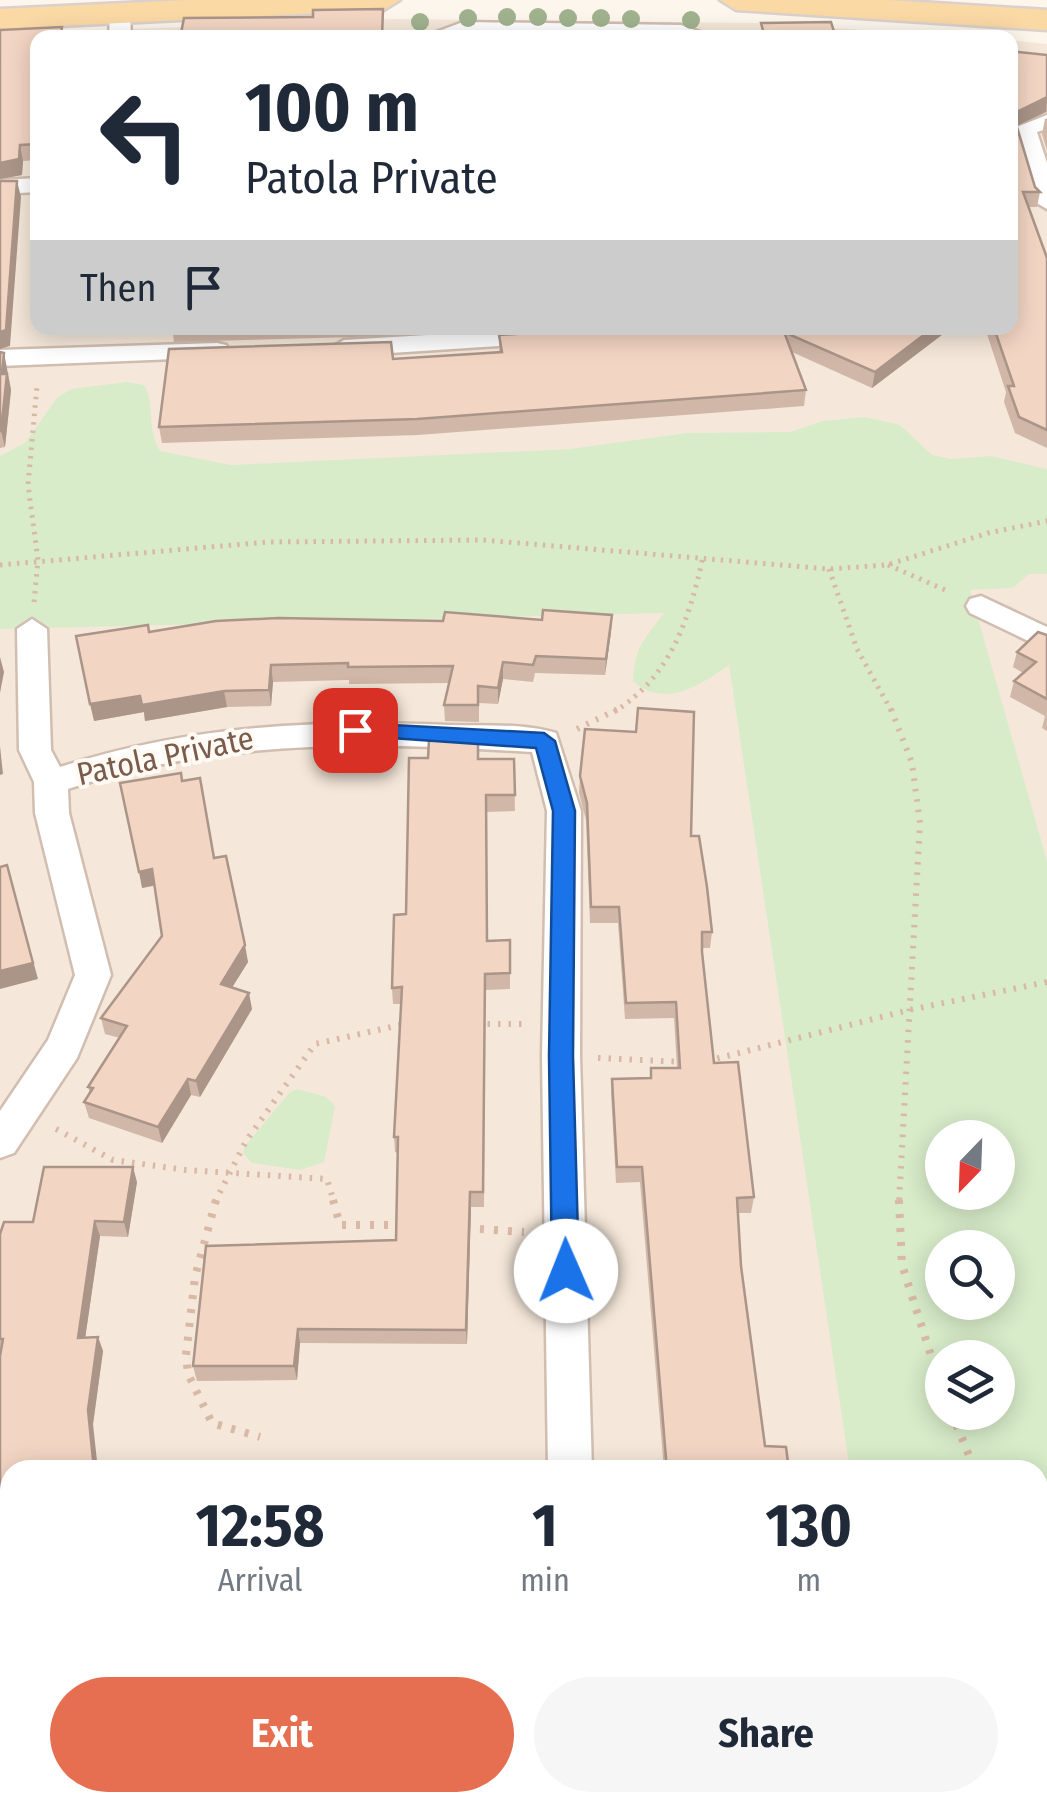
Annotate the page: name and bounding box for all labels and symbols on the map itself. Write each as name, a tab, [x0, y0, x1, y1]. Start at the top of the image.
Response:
pin	[313, 688, 398, 773]
street label: Patola Private	[73, 719, 257, 793]
north arrow	[925, 1120, 1015, 1210]
position arrow	[514, 1219, 618, 1323]

